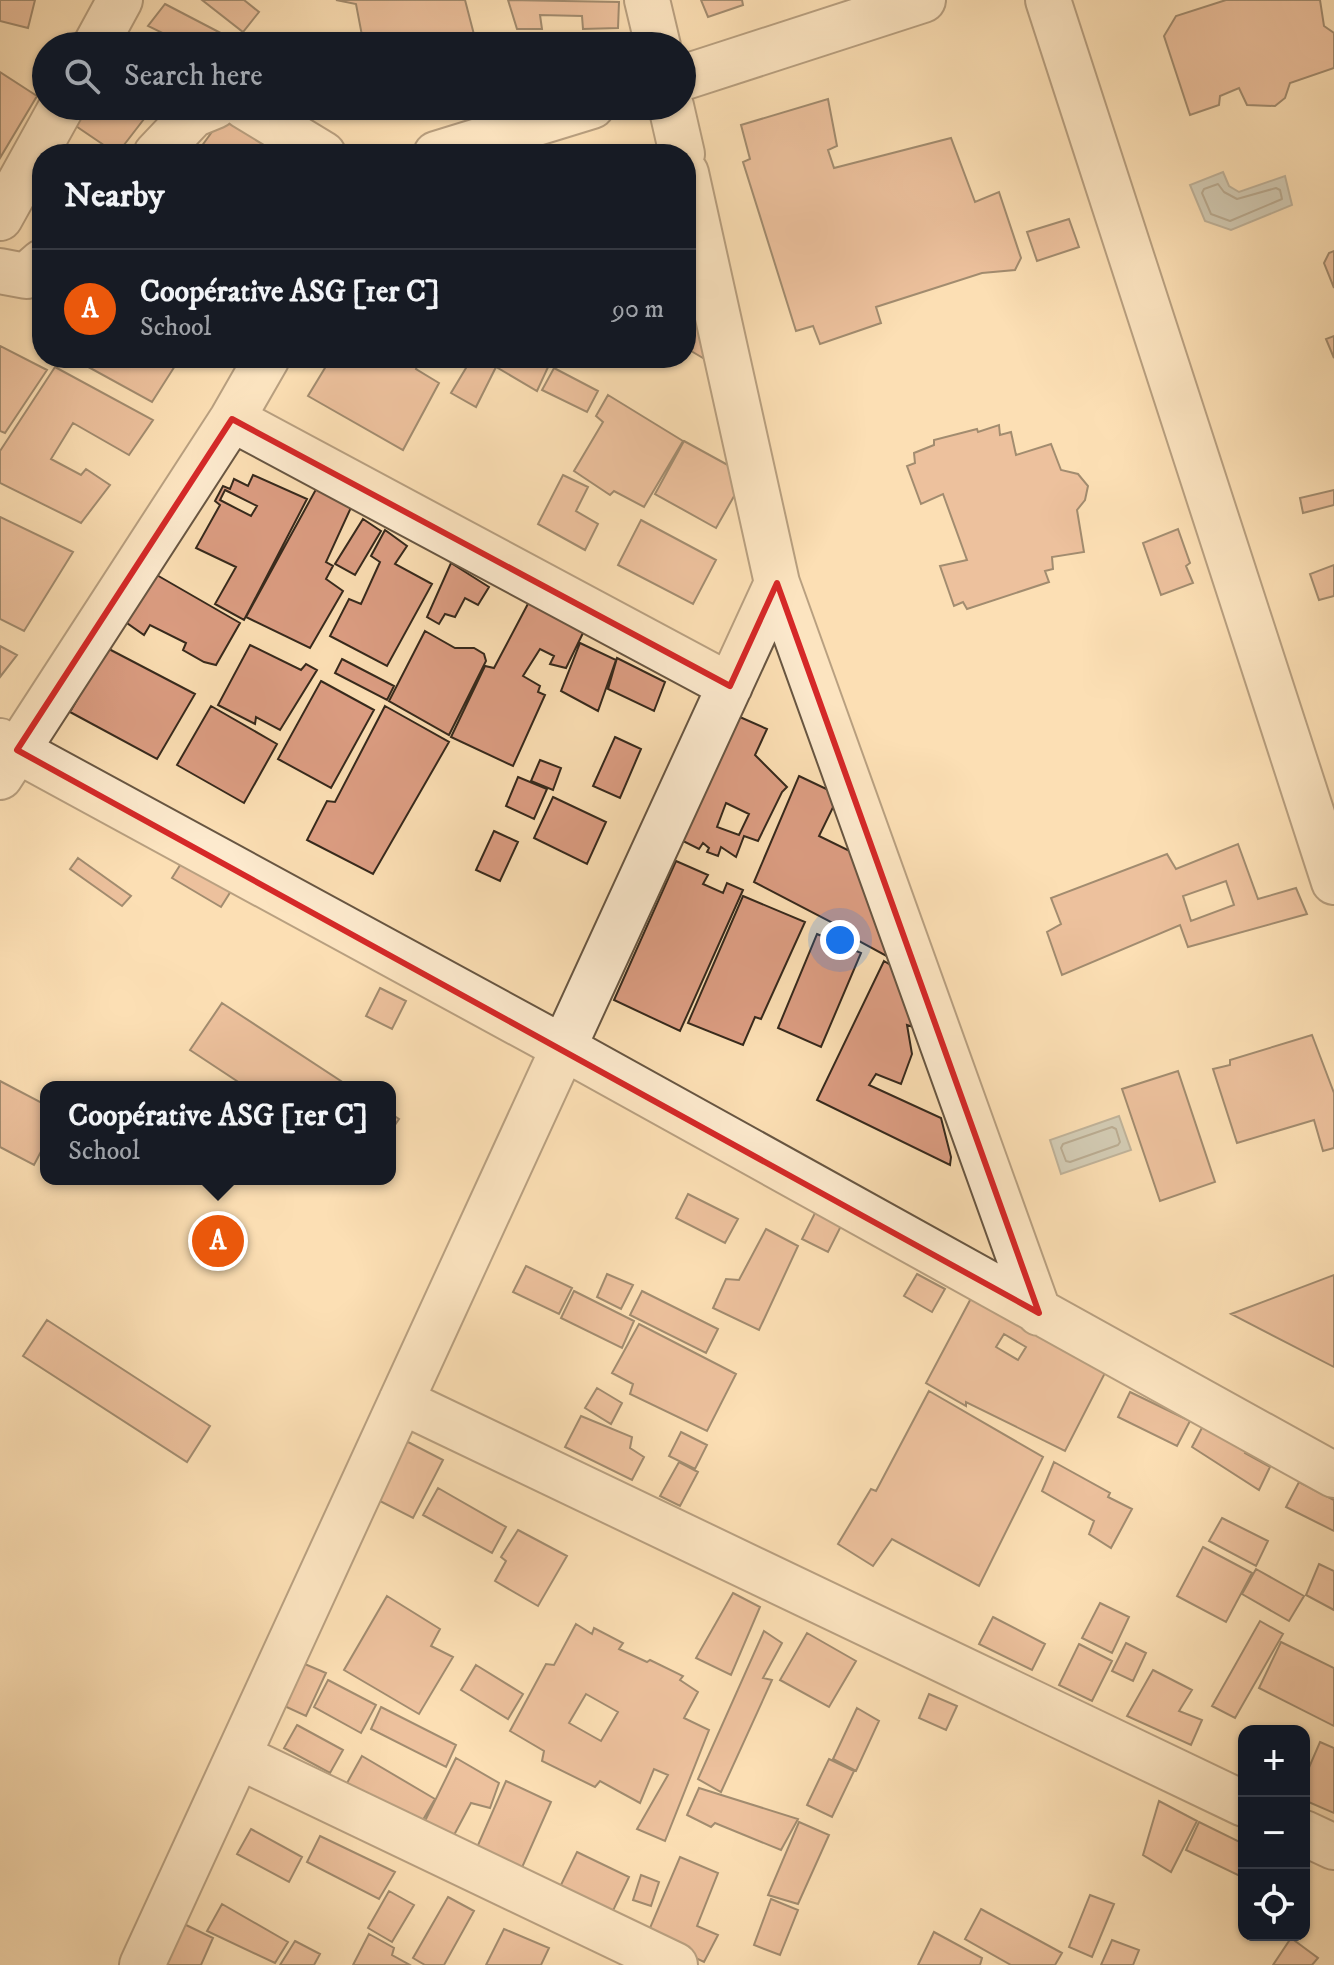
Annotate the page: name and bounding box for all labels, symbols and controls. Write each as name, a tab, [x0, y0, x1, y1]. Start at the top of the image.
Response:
search box	[32, 32, 696, 120]
icon: search	[60, 54, 104, 98]
text: Search here	[124, 58, 263, 95]
text: Nearby	[64, 175, 165, 217]
text: Coopérative ASG [1er C]	[140, 274, 439, 311]
text: A	[82, 293, 98, 326]
text: 90 m	[612, 293, 664, 326]
text: School	[140, 311, 211, 344]
your location	[820, 920, 860, 960]
popup	[40, 1081, 396, 1185]
text: Coopérative ASG [1er C]	[68, 1098, 368, 1135]
text: School	[68, 1135, 140, 1168]
pin: A	[192, 1211, 244, 1271]
map controls	[1238, 1725, 1310, 1941]
button: +	[1238, 1725, 1310, 1797]
button: −	[1238, 1797, 1310, 1869]
button: locate	[1238, 1869, 1310, 1941]

